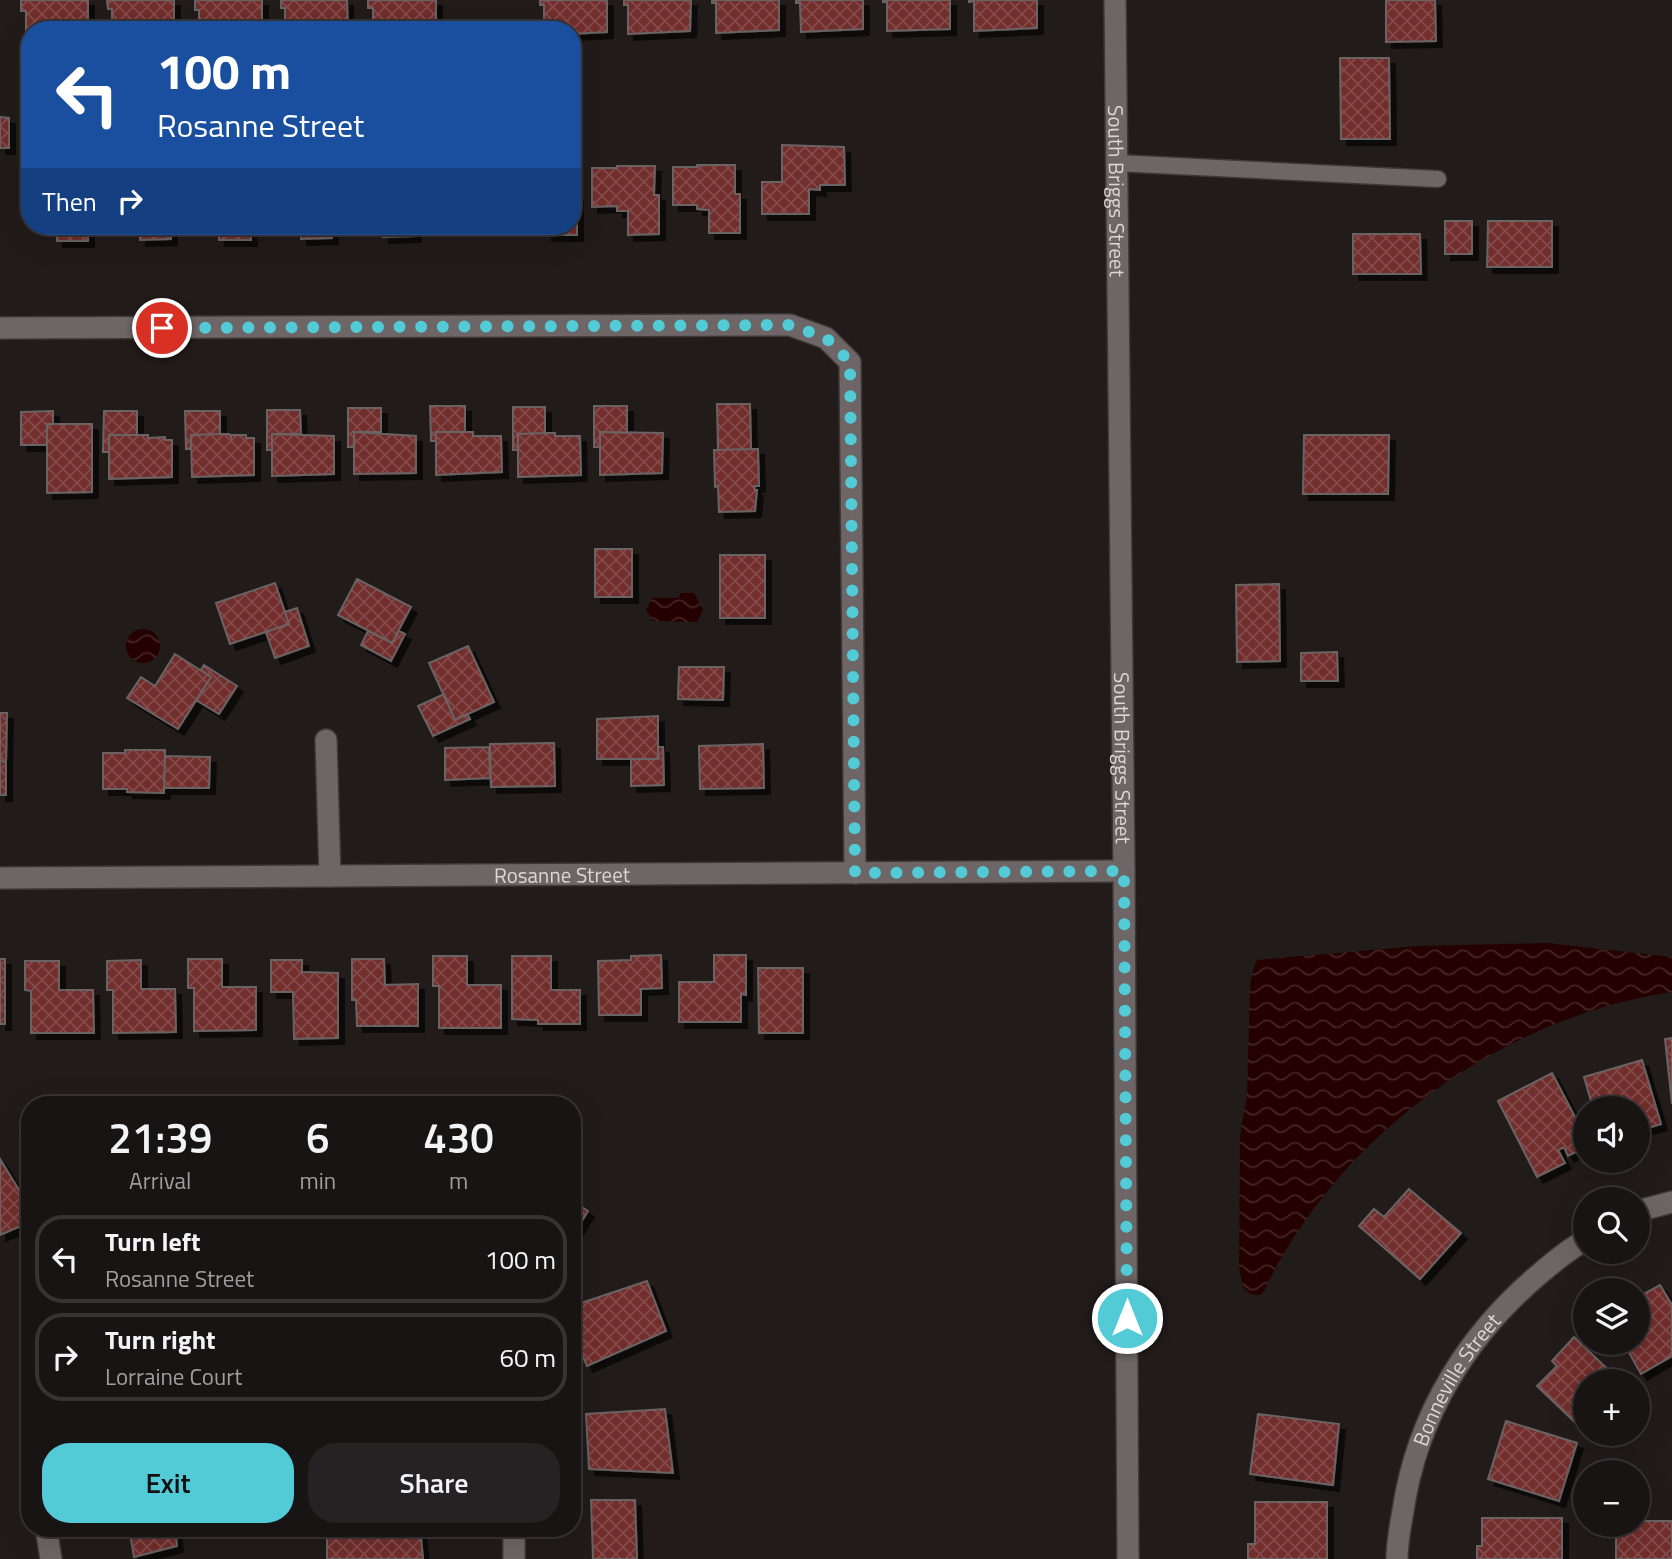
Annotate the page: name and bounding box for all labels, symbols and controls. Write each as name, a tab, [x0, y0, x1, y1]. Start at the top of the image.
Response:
text: 100 m	[157, 33, 291, 108]
icon: left	[42, 49, 133, 140]
text: Rosanne Street	[157, 101, 364, 149]
street label: South Briggs Street	[1100, 105, 1134, 278]
text: Then	[42, 182, 97, 221]
icon: right	[111, 182, 149, 220]
pin	[132, 298, 192, 358]
icon: arrive	[143, 309, 181, 347]
street label: South Briggs Street	[1106, 672, 1140, 845]
street label: Rosanne Street	[494, 858, 631, 891]
map controls	[1573, 1096, 1650, 1537]
button: sound	[1573, 1096, 1650, 1173]
text: 21:39	[108, 1105, 212, 1169]
text: 6	[306, 1105, 330, 1169]
text: 430	[423, 1105, 494, 1169]
text: Arrival	[129, 1163, 191, 1198]
text: min	[299, 1163, 336, 1198]
text: m	[449, 1163, 468, 1198]
button: search	[1573, 1187, 1650, 1264]
text: Turn left	[105, 1222, 200, 1261]
icon: left	[46, 1240, 84, 1278]
text: 100 m	[485, 1240, 556, 1279]
text: Rosanne Street	[105, 1261, 254, 1296]
button: layers	[1573, 1278, 1650, 1355]
position arrow	[1090, 1281, 1164, 1355]
street label: Bonneville Street	[1404, 1305, 1508, 1450]
text: Turn right	[105, 1320, 216, 1359]
icon: right	[46, 1338, 84, 1376]
text: 60 m	[499, 1338, 556, 1377]
text: Lorraine Court	[105, 1359, 242, 1394]
button: +	[1573, 1369, 1650, 1446]
button: Exit	[42, 1443, 294, 1523]
button: Share	[308, 1443, 560, 1523]
button: −	[1573, 1460, 1650, 1537]

